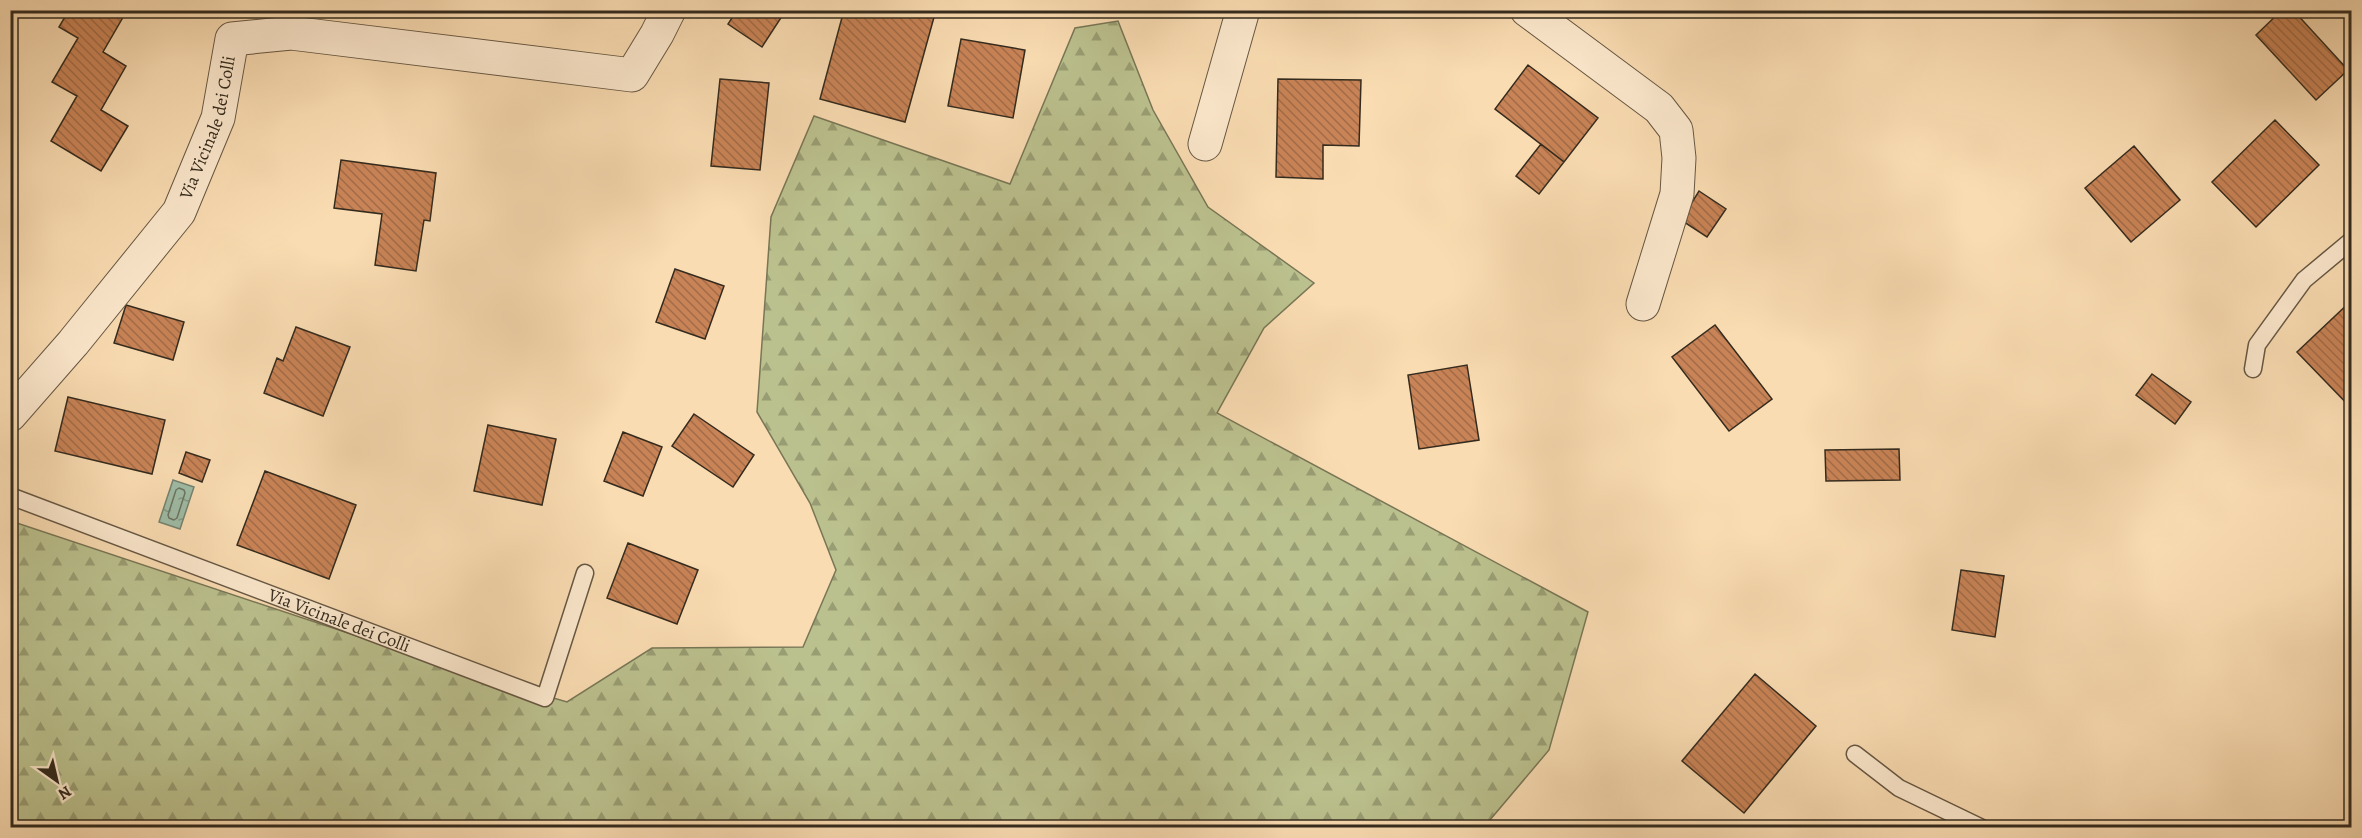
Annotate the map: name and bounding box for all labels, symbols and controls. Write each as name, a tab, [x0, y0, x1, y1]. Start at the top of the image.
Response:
street label: Via Vicinale dei Colli	[173, 54, 241, 204]
street label: Via Vicinale dei Colli	[264, 582, 414, 658]
north arrow	[27, 751, 87, 811]
text: N	[54, 780, 76, 805]

